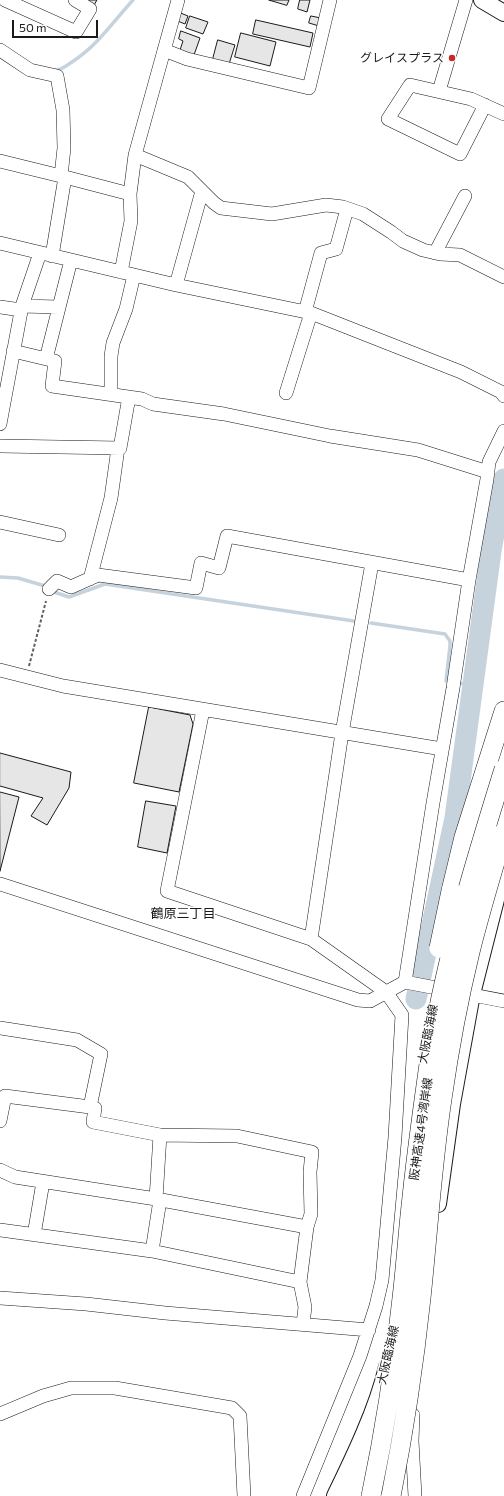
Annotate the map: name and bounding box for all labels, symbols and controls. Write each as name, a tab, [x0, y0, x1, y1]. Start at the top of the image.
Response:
scale bar	[14, 12, 100, 38]
text: 50 m	[19, 20, 47, 34]
place label: グレイスプラス	[360, 51, 444, 65]
marker: グレイスプラス	[447, 53, 457, 63]
district label: 鶴原三丁目	[151, 906, 215, 922]
street label: 大阪臨海線	[415, 1003, 441, 1065]
street label: 阪神高速4号湾岸線	[407, 1077, 435, 1181]
street label: 大阪臨海線	[374, 1324, 402, 1386]

